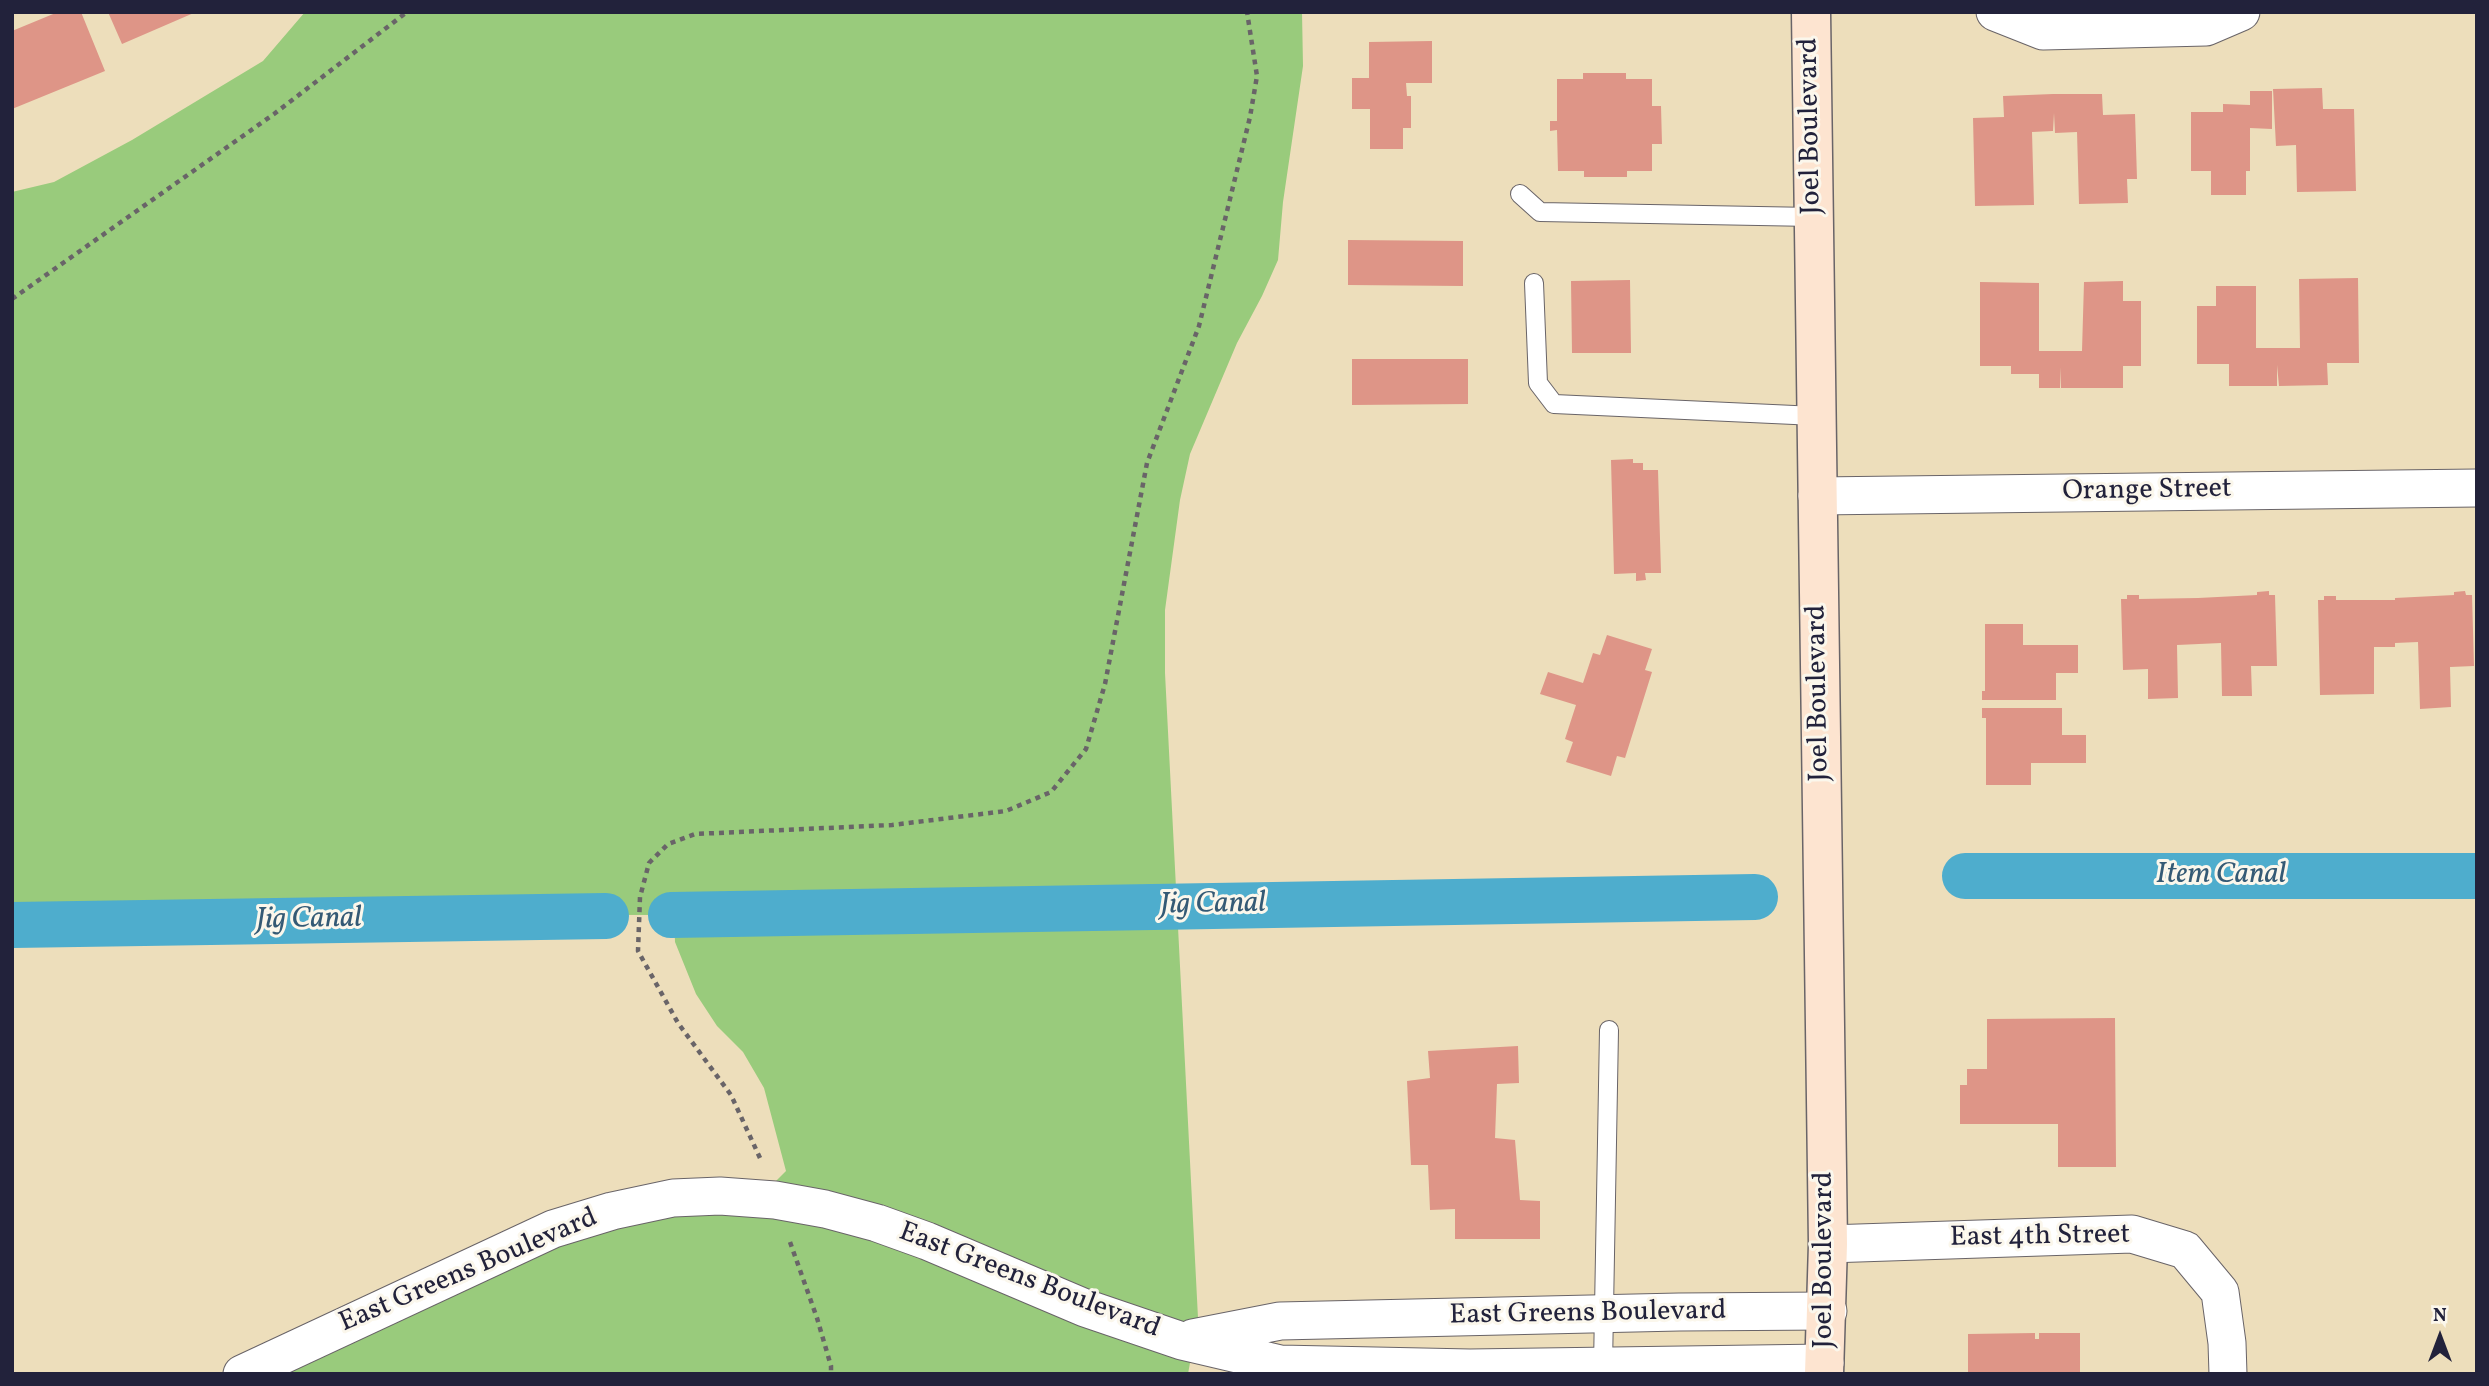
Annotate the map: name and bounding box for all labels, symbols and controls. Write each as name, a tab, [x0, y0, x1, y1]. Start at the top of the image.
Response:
street label: Joel Boulevard	[1794, 37, 1830, 215]
street label: Orange Street	[2062, 474, 2232, 510]
street label: Joel Boulevard	[1802, 604, 1838, 782]
water label: Item Canal	[2156, 858, 2286, 894]
water label: Jig Canal	[1160, 887, 1266, 925]
water label: Jig Canal	[256, 902, 362, 940]
street label: Joel Boulevard	[1809, 1171, 1843, 1349]
street label: East Greens Boulevard	[335, 1202, 603, 1342]
street label: East Greens Boulevard	[894, 1217, 1164, 1347]
street label: East 4th Street	[1950, 1220, 2130, 1256]
street label: East Greens Boulevard	[1449, 1296, 1727, 1334]
north arrow	[2405, 1302, 2475, 1372]
text: N	[2433, 1303, 2447, 1329]

